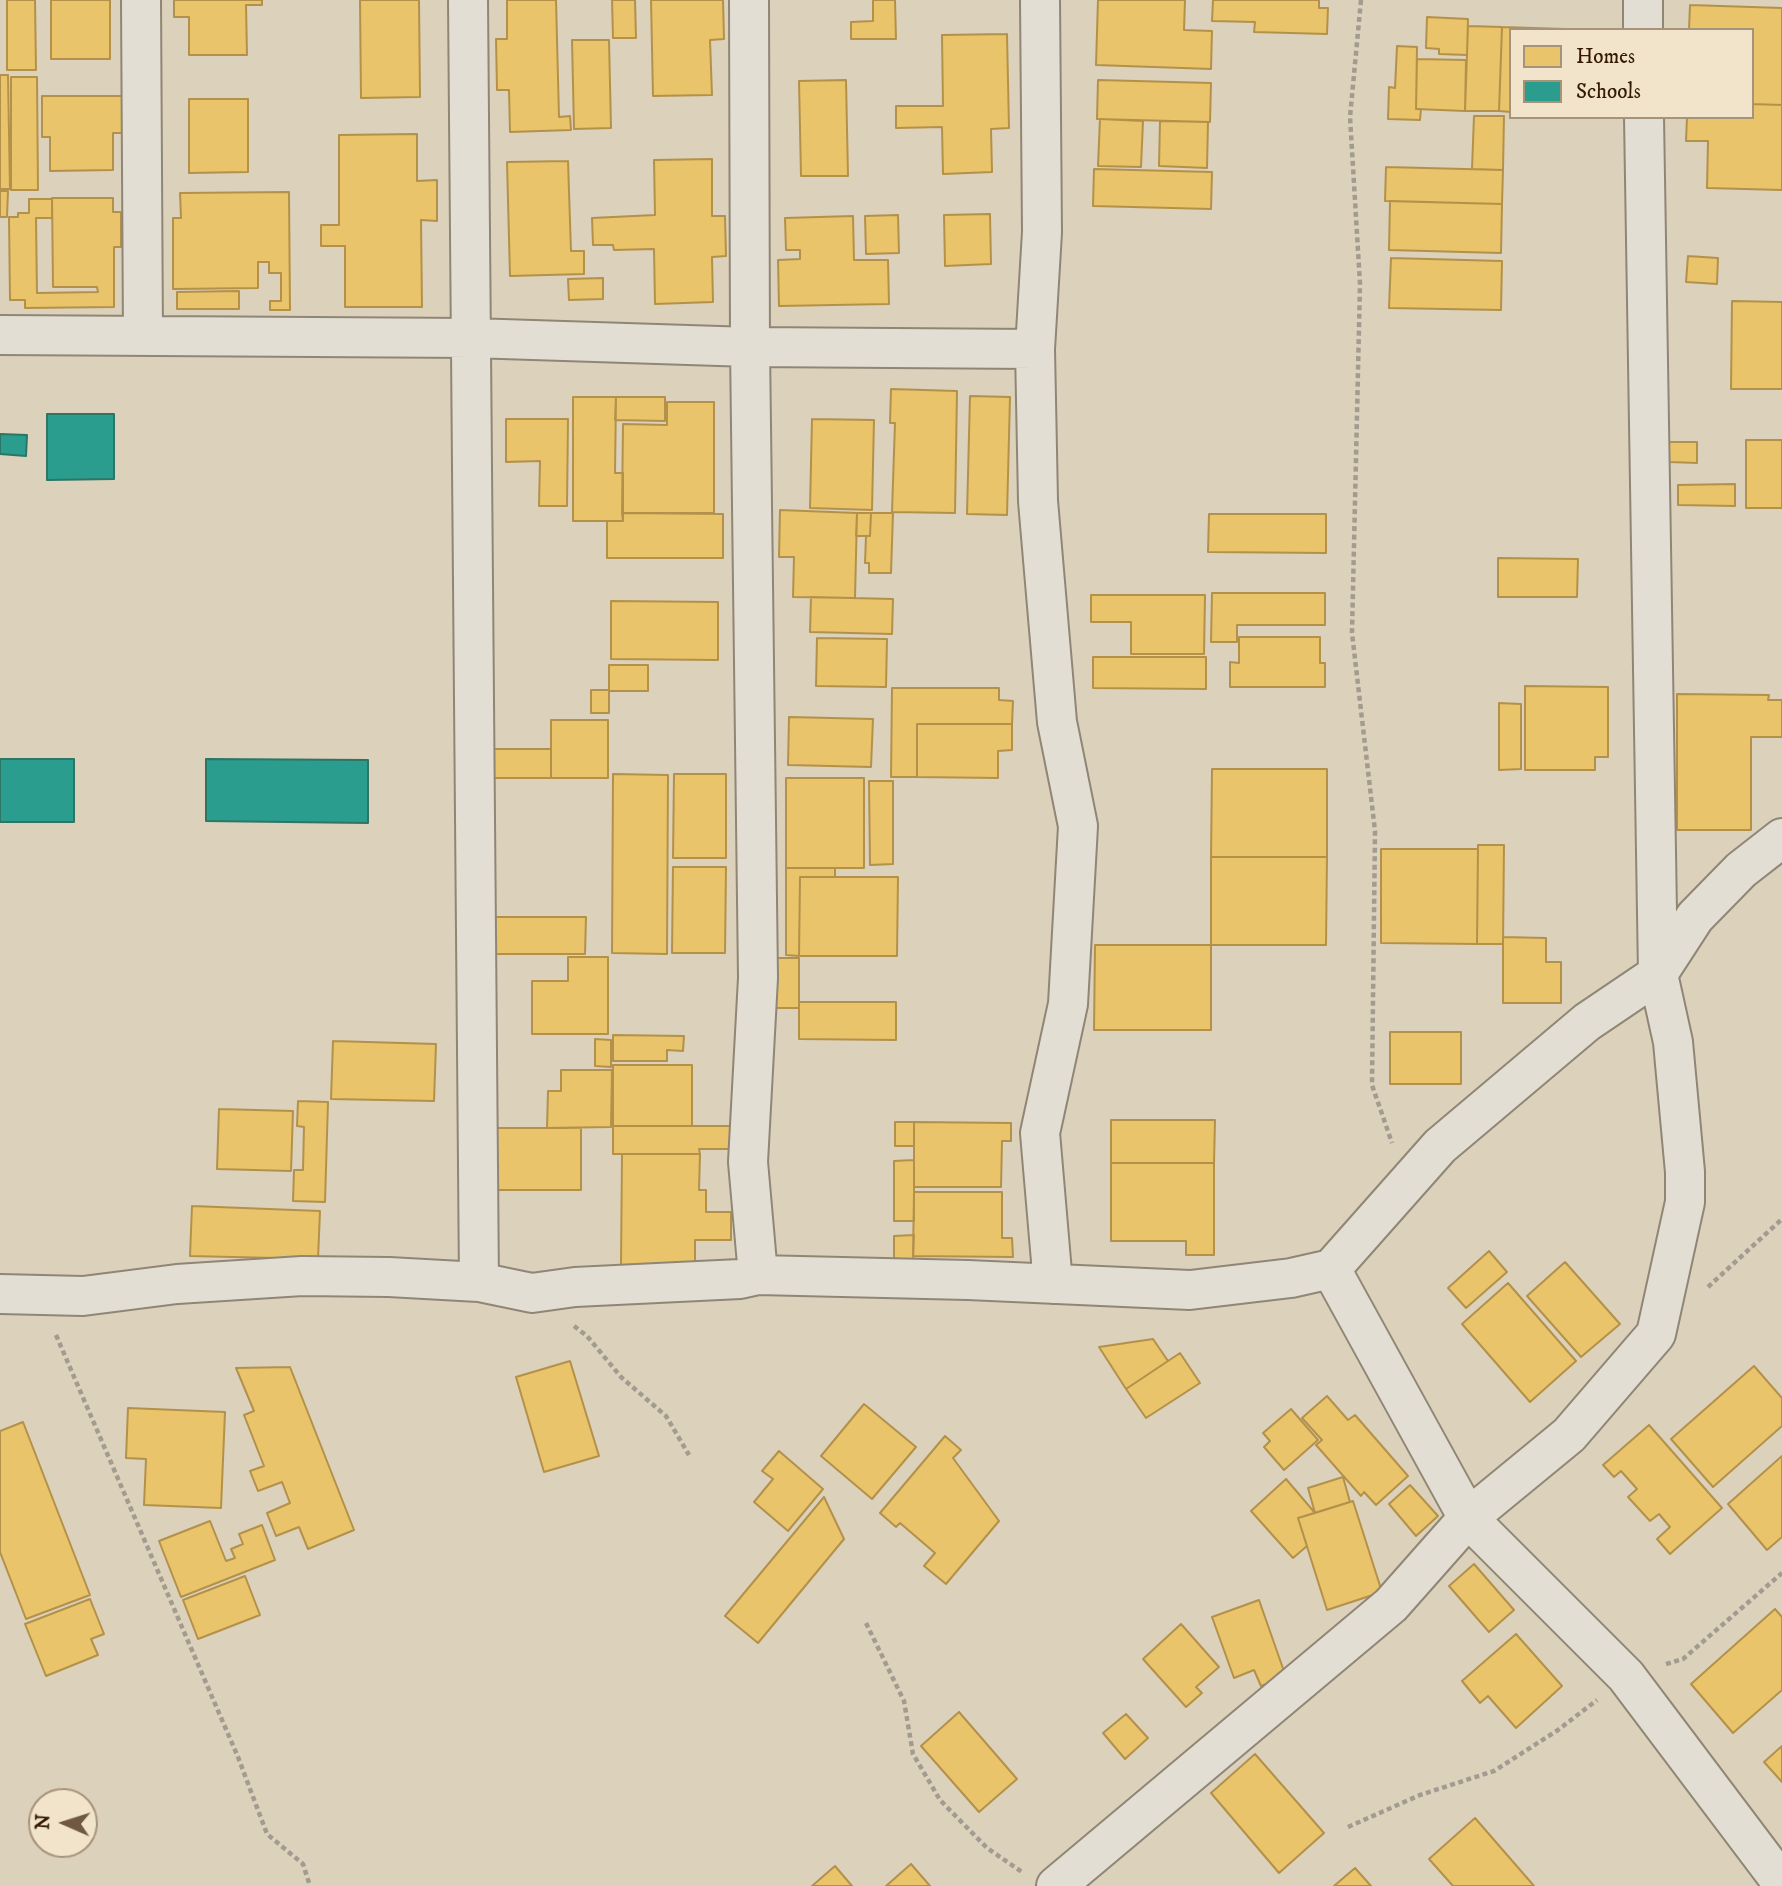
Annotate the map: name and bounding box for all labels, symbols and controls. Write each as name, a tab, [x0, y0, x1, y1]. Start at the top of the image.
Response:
legend	[1509, 28, 1754, 119]
text: Homes	[1576, 44, 1635, 70]
text: Schools	[1576, 79, 1641, 105]
north arrow	[28, 1788, 98, 1858]
text: N	[32, 1814, 55, 1830]

